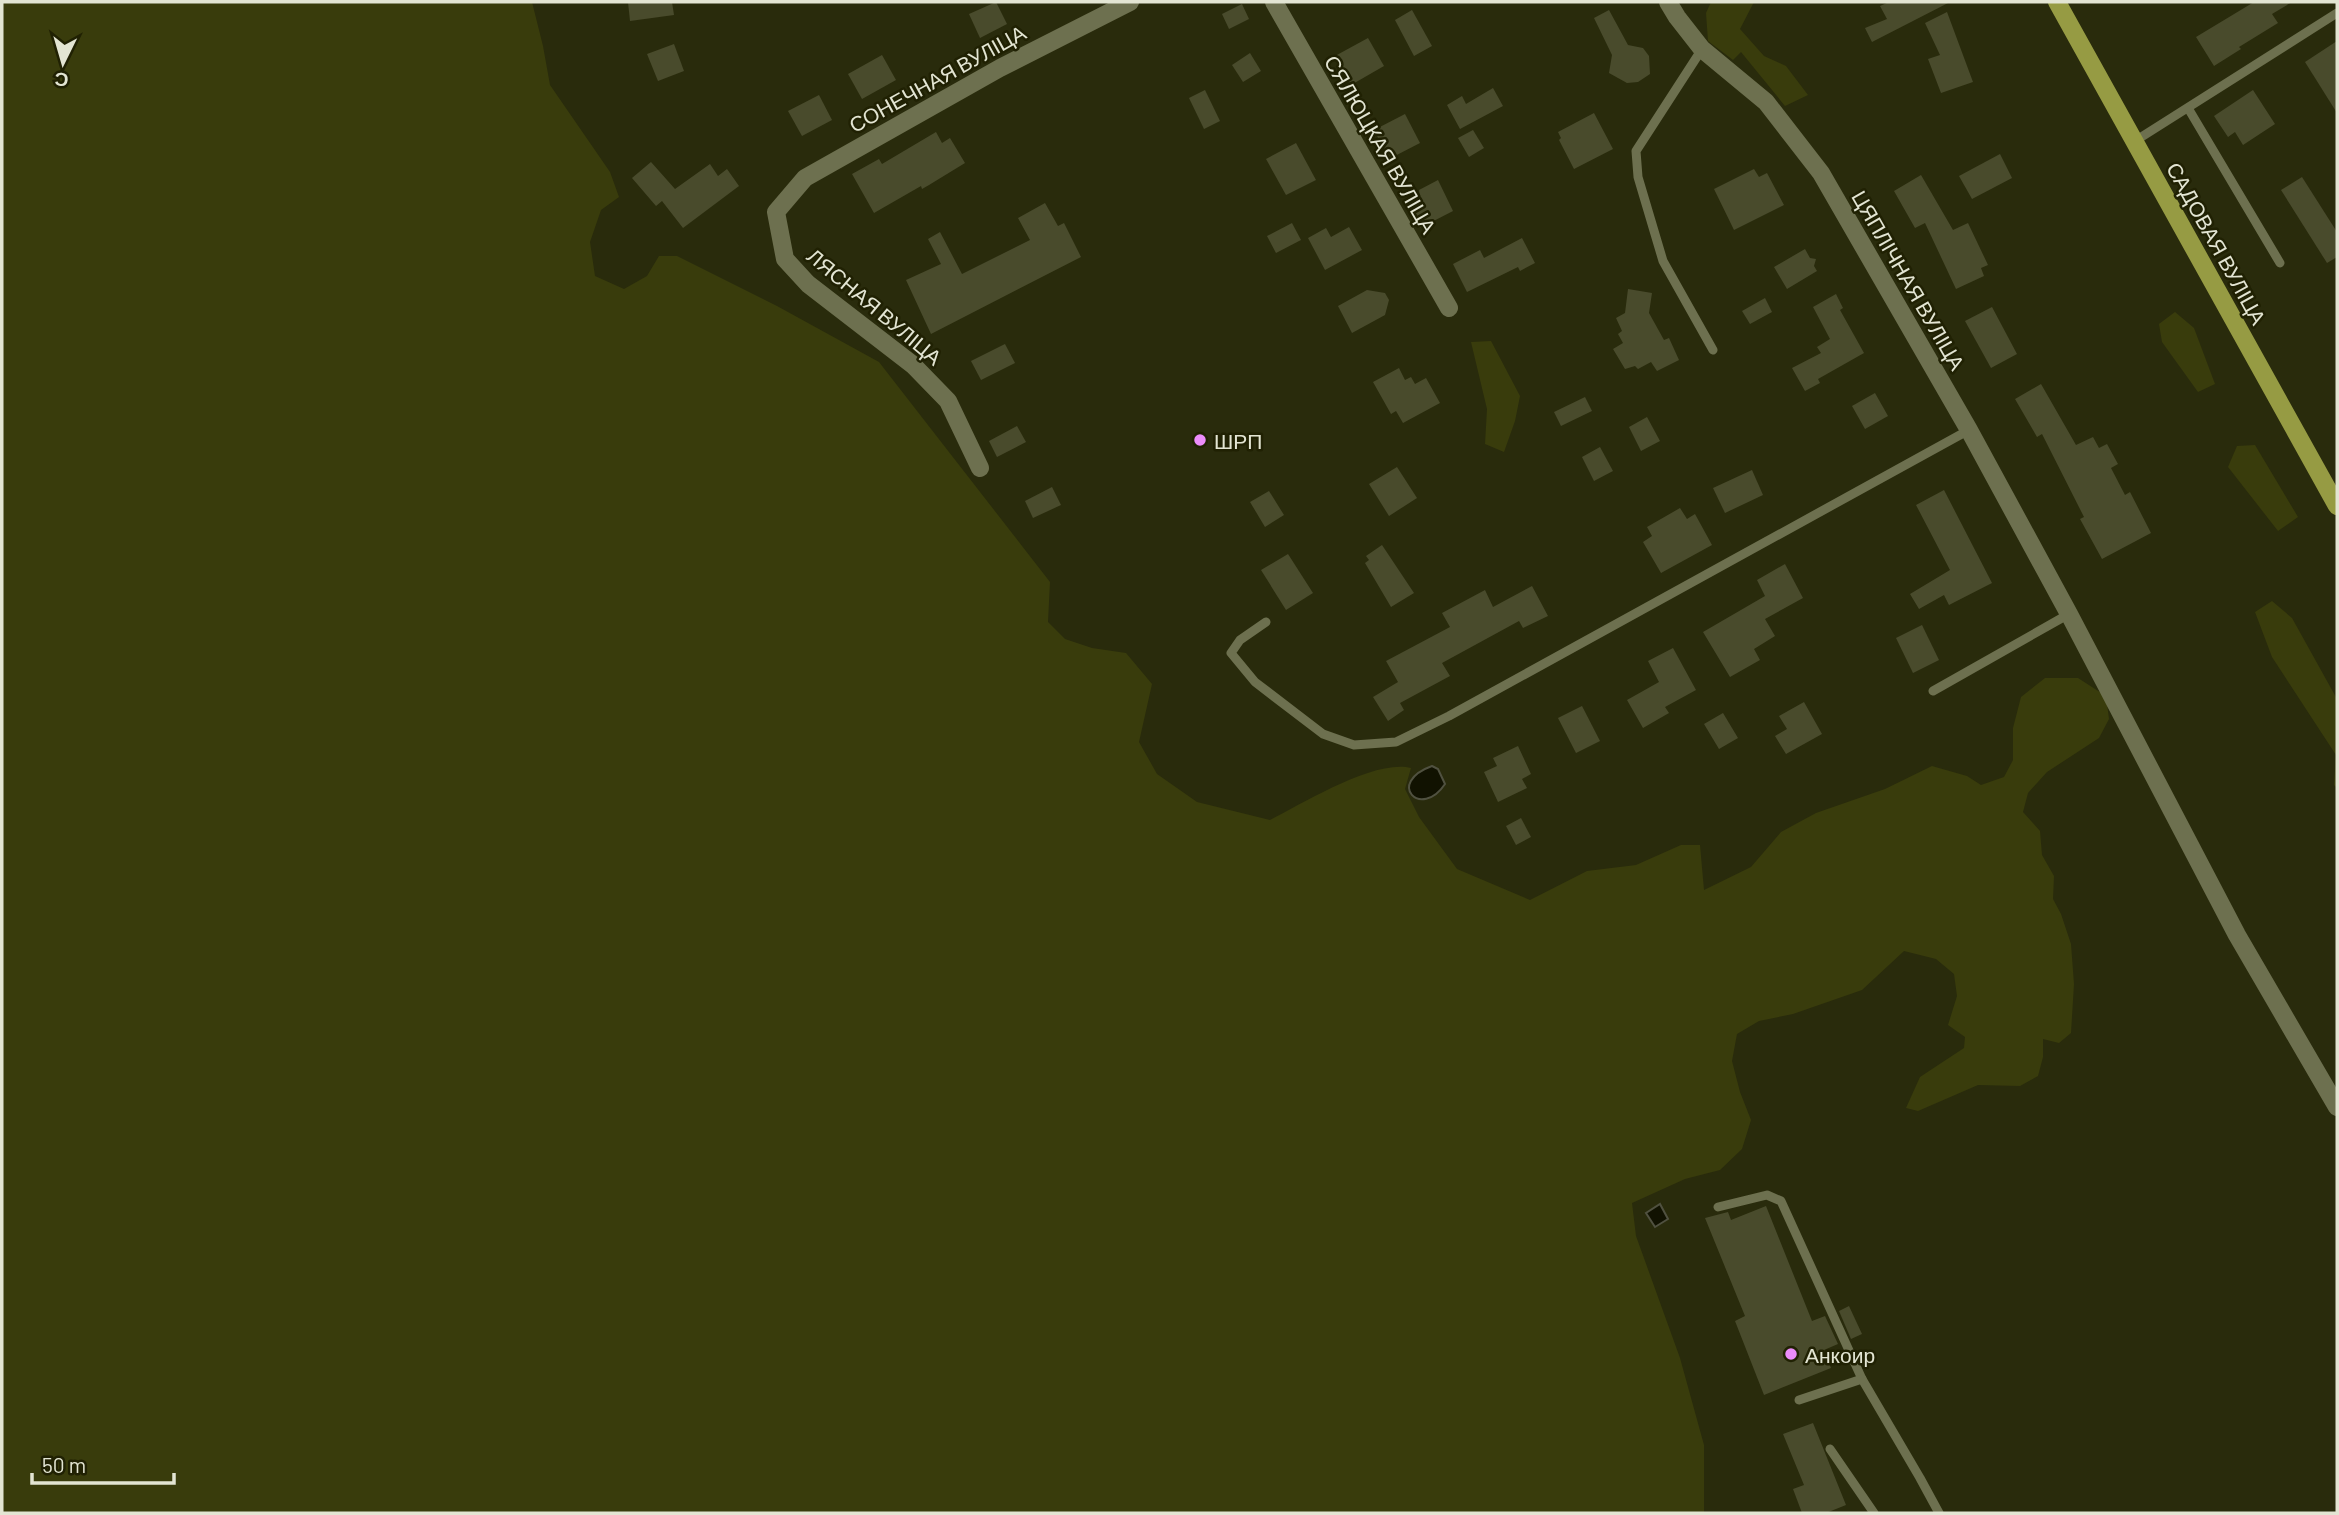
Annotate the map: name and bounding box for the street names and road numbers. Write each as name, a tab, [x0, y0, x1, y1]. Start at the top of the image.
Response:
street label: СОНЕЧНАЯ ВУЛІЦА	[844, 19, 1030, 137]
street label: СЯЛЮЦКАЯ ВУЛІЦА	[1320, 50, 1442, 238]
street label: САДОВАЯ ВУЛІЦА	[2162, 157, 2272, 329]
street label: ЦЯПЛІЧНАЯ ВУЛІЦА	[1847, 186, 1971, 374]
street label: ЛЯСНАЯ ВУЛІЦА	[803, 243, 947, 369]

